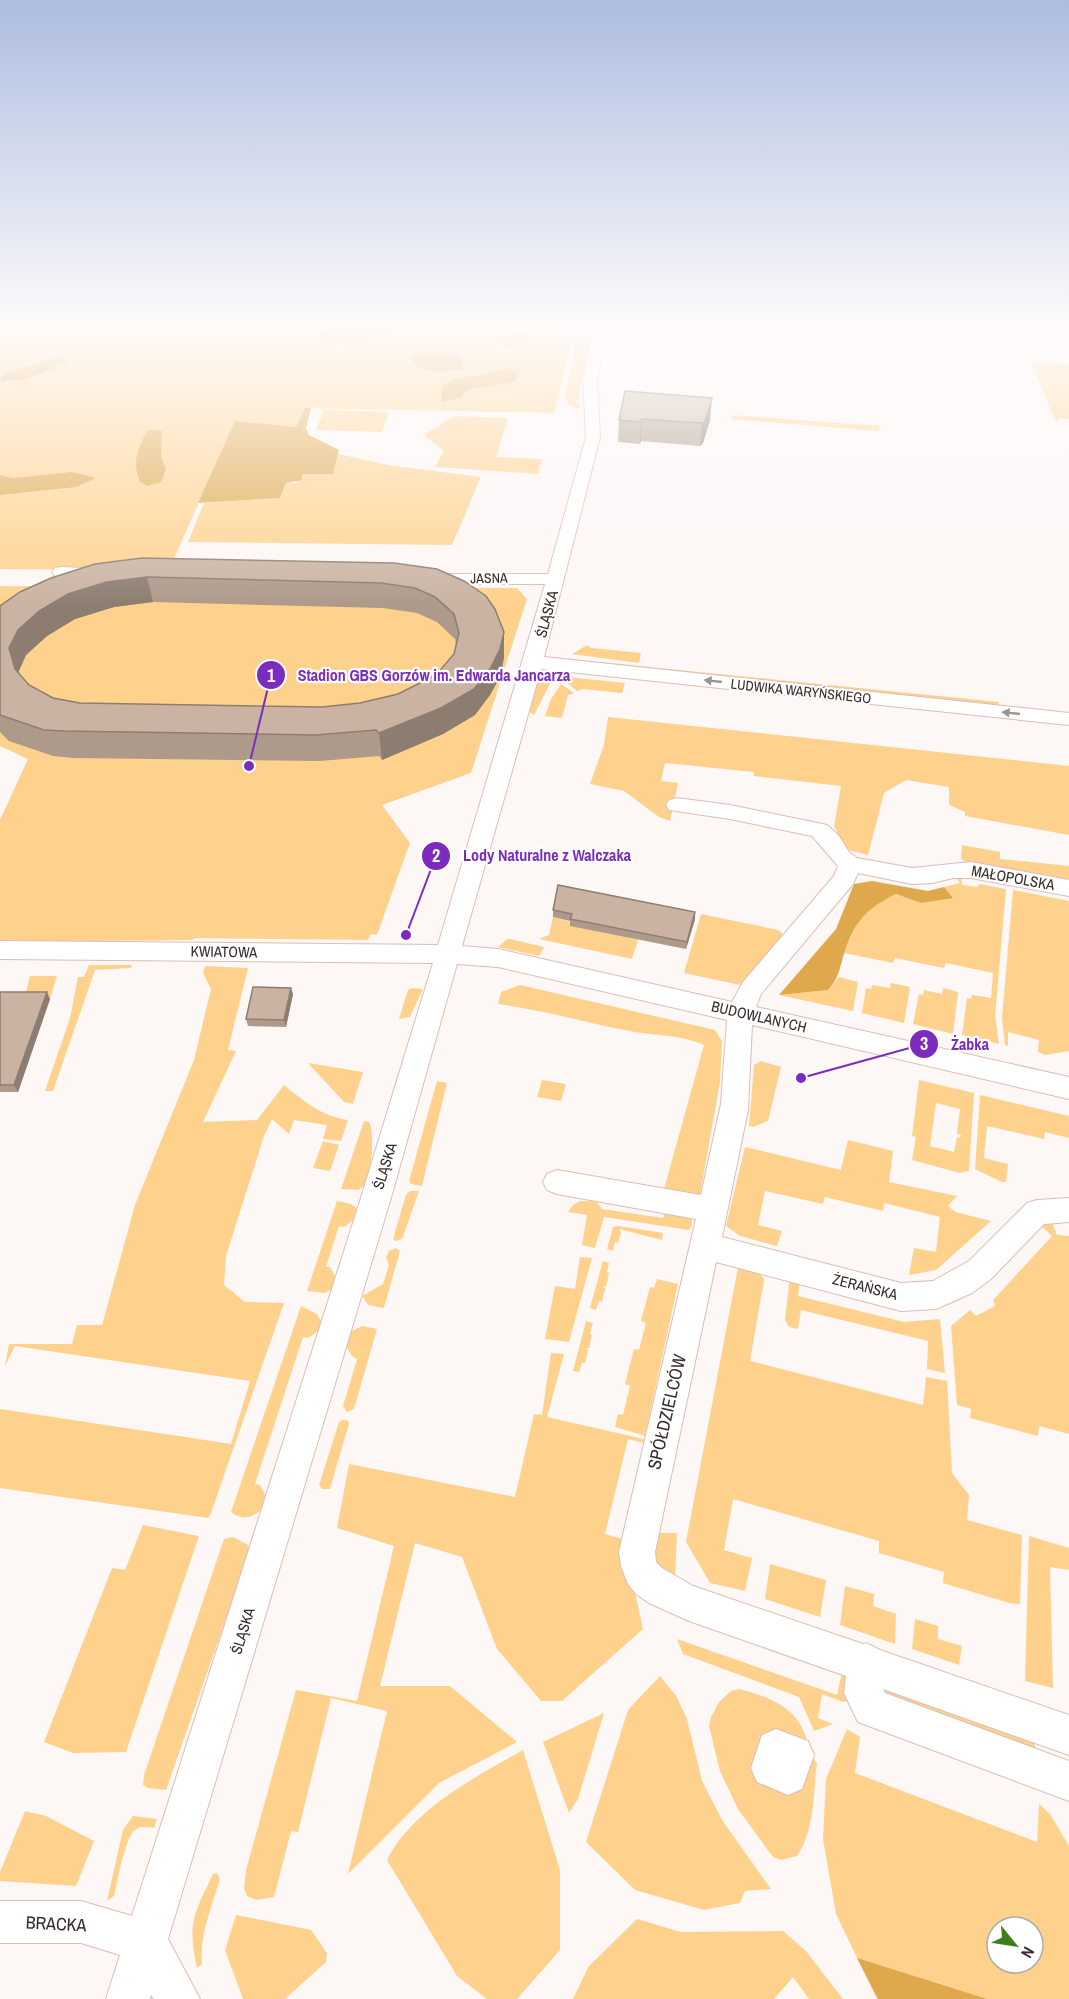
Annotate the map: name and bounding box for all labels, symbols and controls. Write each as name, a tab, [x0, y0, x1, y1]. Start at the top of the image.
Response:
street label: JASNA	[470, 569, 508, 587]
street label: ŚLĄSKA	[530, 587, 563, 640]
callout: Stadion GBS Gorzów im. Edwarda Jancarza	[256, 658, 583, 692]
text: 1	[267, 663, 276, 688]
text: Stadion GBS Gorzów im. Edwarda Jancarza	[298, 664, 571, 686]
street label: LUDWIKA WARYŃSKIEGO	[730, 675, 872, 707]
one-way arrow	[703, 676, 722, 686]
one-way arrow	[1001, 708, 1020, 718]
callout: Lody Naturalne z Walczaka	[421, 839, 643, 873]
text: 2	[432, 843, 440, 868]
text: Lody Naturalne z Walczaka	[463, 844, 632, 866]
street label: MAŁOPOLSKA	[970, 860, 1057, 895]
street label: KWIATOWA	[190, 940, 258, 963]
street label: BUDOWLANYCH	[709, 995, 809, 1038]
callout: Żabka	[909, 1027, 1001, 1061]
text: 3	[920, 1031, 928, 1056]
text: Żabka	[951, 1033, 990, 1055]
street label: ŚLĄSKA	[367, 1139, 402, 1192]
street label: ŻERAŃSKA	[830, 1268, 901, 1305]
street label: SPÓŁDZIELCÓW	[641, 1352, 692, 1472]
street label: ŚLĄSKA	[225, 1604, 260, 1657]
street label: BRACKA	[25, 1909, 87, 1938]
north arrow	[985, 1915, 1045, 1975]
text: N	[1016, 1943, 1040, 1962]

